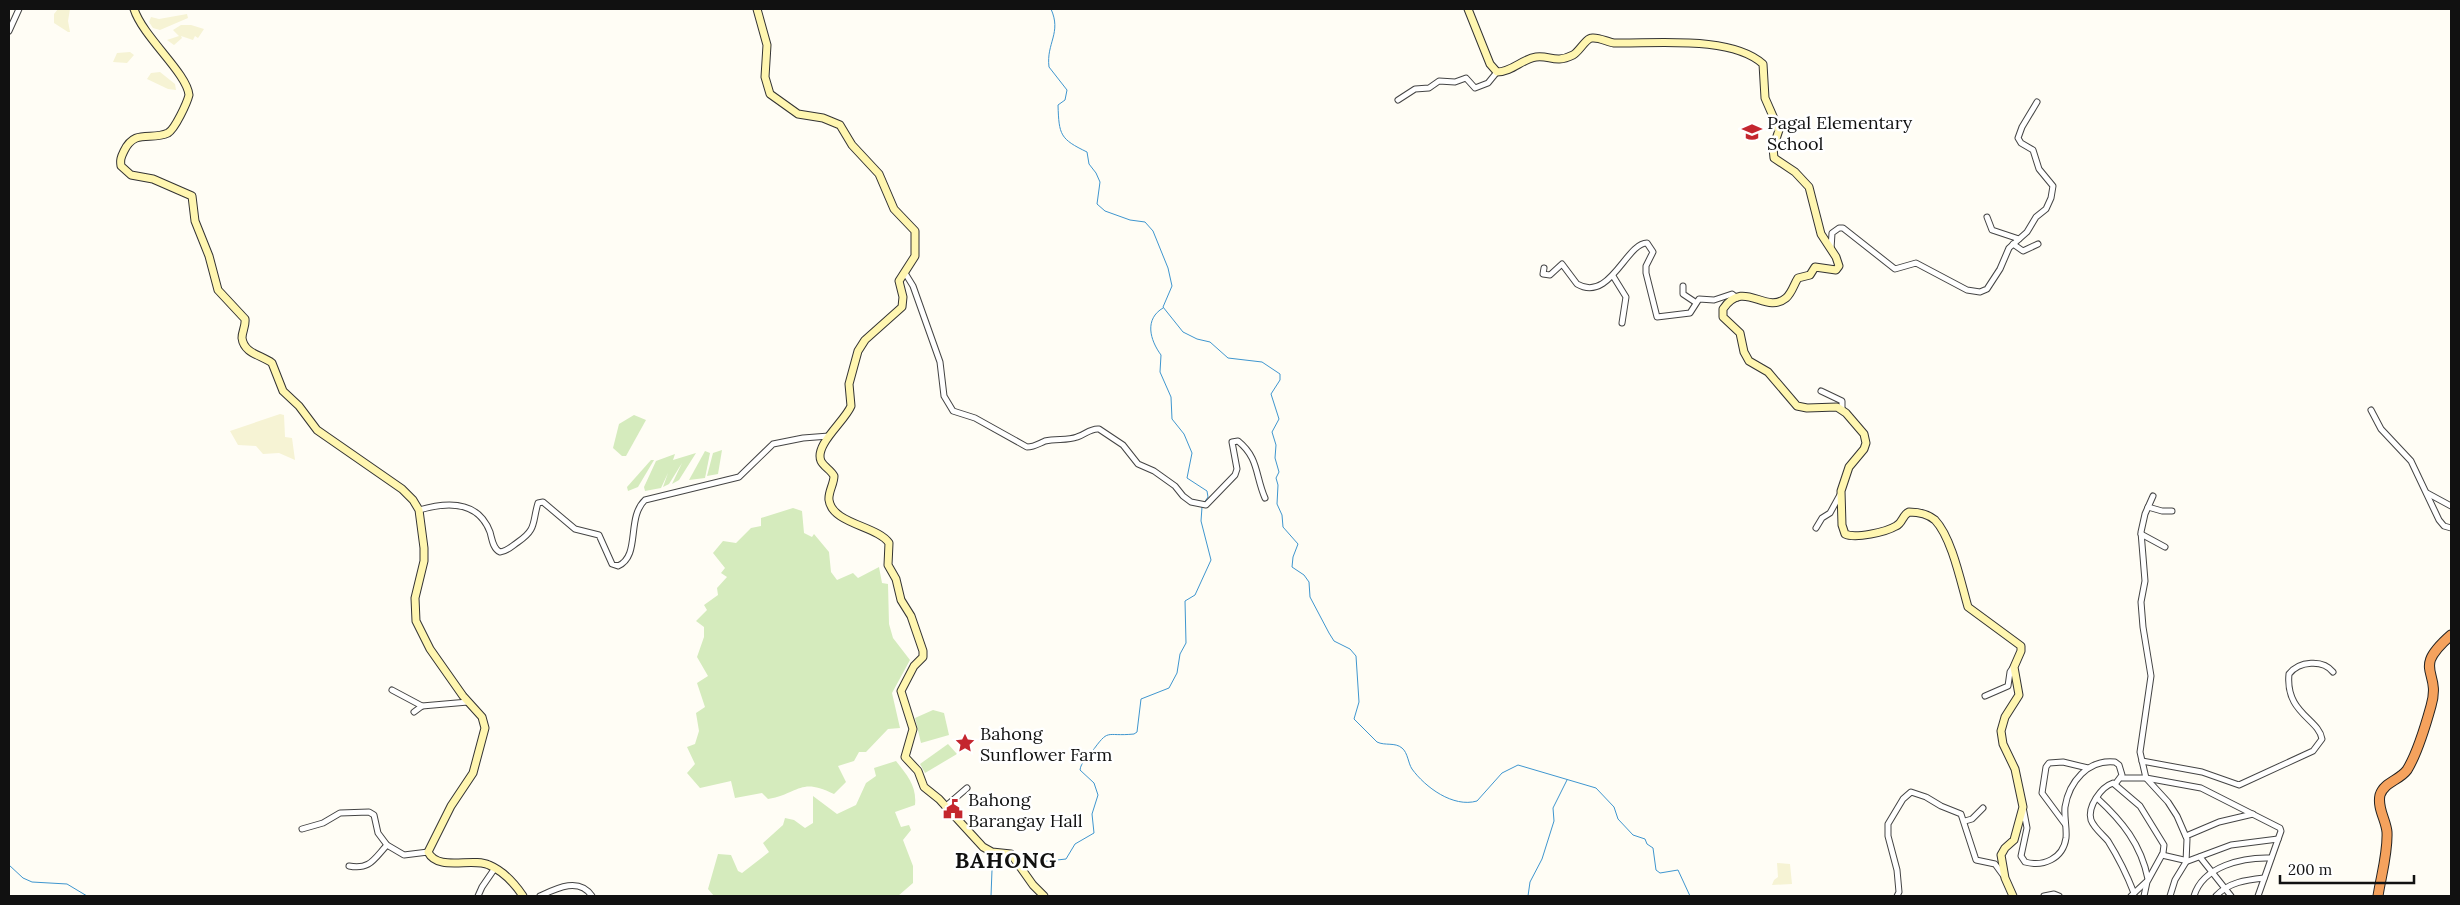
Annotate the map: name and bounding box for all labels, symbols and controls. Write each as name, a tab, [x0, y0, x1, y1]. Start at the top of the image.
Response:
place label: Pagal Elementary School	[1767, 111, 1913, 155]
school or university icon: Pagal Elementary School	[1741, 121, 1763, 143]
place label: Bahong Sunflower Farm	[980, 722, 1112, 766]
place icon: Bahong Sunflower Farm	[954, 732, 976, 754]
place label: Bahong Barangay Hall	[968, 788, 1083, 832]
public building icon: Bahong Barangay Hall	[942, 798, 964, 820]
district label: BAHONG	[955, 846, 1057, 874]
scale bar	[2280, 852, 2414, 884]
text: 200 m	[2288, 860, 2332, 879]

